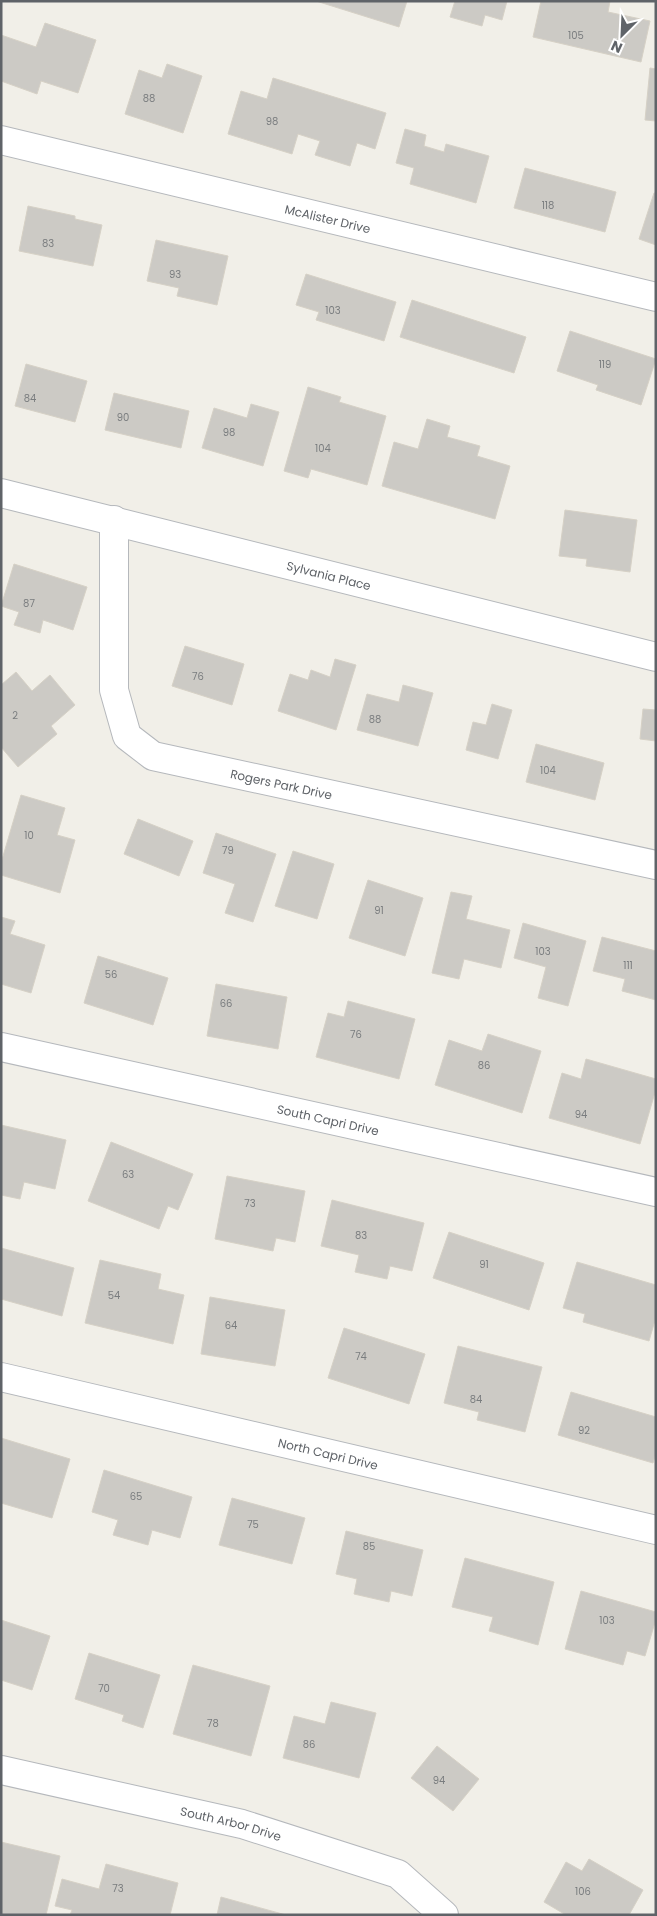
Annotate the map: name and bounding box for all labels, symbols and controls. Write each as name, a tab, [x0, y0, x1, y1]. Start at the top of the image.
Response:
north arrow	[597, 10, 647, 60]
house number: 105	[568, 28, 584, 43]
text: N	[608, 36, 626, 58]
house number: 88	[143, 91, 155, 106]
house number: 98	[266, 114, 278, 129]
house number: 118	[542, 198, 554, 213]
street label: McAlister Drive	[283, 200, 372, 237]
house number: 83	[42, 236, 54, 251]
house number: 93	[169, 267, 181, 282]
house number: 103	[325, 303, 341, 318]
house number: 119	[599, 357, 611, 372]
house number: 84	[24, 391, 36, 406]
house number: 90	[117, 410, 129, 425]
house number: 98	[223, 425, 235, 440]
house number: 104	[315, 441, 331, 456]
street label: Sylvania Place	[285, 556, 373, 594]
house number: 87	[23, 596, 35, 611]
house number: 76	[192, 669, 204, 684]
house number: 2	[12, 708, 18, 723]
house number: 88	[369, 712, 381, 727]
house number: 104	[540, 763, 556, 778]
street label: Rogers Park Drive	[229, 765, 334, 803]
house number: 10	[24, 828, 34, 843]
house number: 79	[222, 843, 234, 858]
house number: 91	[374, 903, 384, 918]
house number: 103	[535, 944, 551, 959]
house number: 111	[623, 958, 633, 973]
house number: 56	[105, 967, 117, 982]
house number: 66	[220, 996, 232, 1011]
house number: 76	[350, 1027, 362, 1042]
house number: 86	[478, 1058, 490, 1073]
street label: South Capri Drive	[275, 1100, 381, 1139]
house number: 94	[575, 1107, 587, 1122]
house number: 63	[122, 1167, 134, 1182]
house number: 73	[244, 1196, 256, 1211]
house number: 83	[355, 1228, 367, 1243]
house number: 91	[479, 1257, 489, 1272]
house number: 54	[108, 1288, 120, 1303]
house number: 64	[225, 1318, 237, 1333]
house number: 74	[355, 1349, 367, 1364]
house number: 84	[470, 1392, 482, 1407]
house number: 92	[578, 1423, 590, 1438]
street label: North Capri Drive	[277, 1434, 380, 1473]
house number: 65	[130, 1489, 142, 1504]
house number: 75	[247, 1517, 259, 1532]
house number: 85	[363, 1539, 375, 1554]
house number: 103	[599, 1613, 615, 1628]
house number: 70	[98, 1681, 110, 1696]
house number: 78	[207, 1716, 219, 1731]
house number: 86	[303, 1737, 315, 1752]
house number: 94	[433, 1773, 445, 1788]
street label: South Arbor Drive	[179, 1802, 284, 1845]
house number: 73	[112, 1881, 124, 1896]
house number: 106	[575, 1884, 591, 1899]

